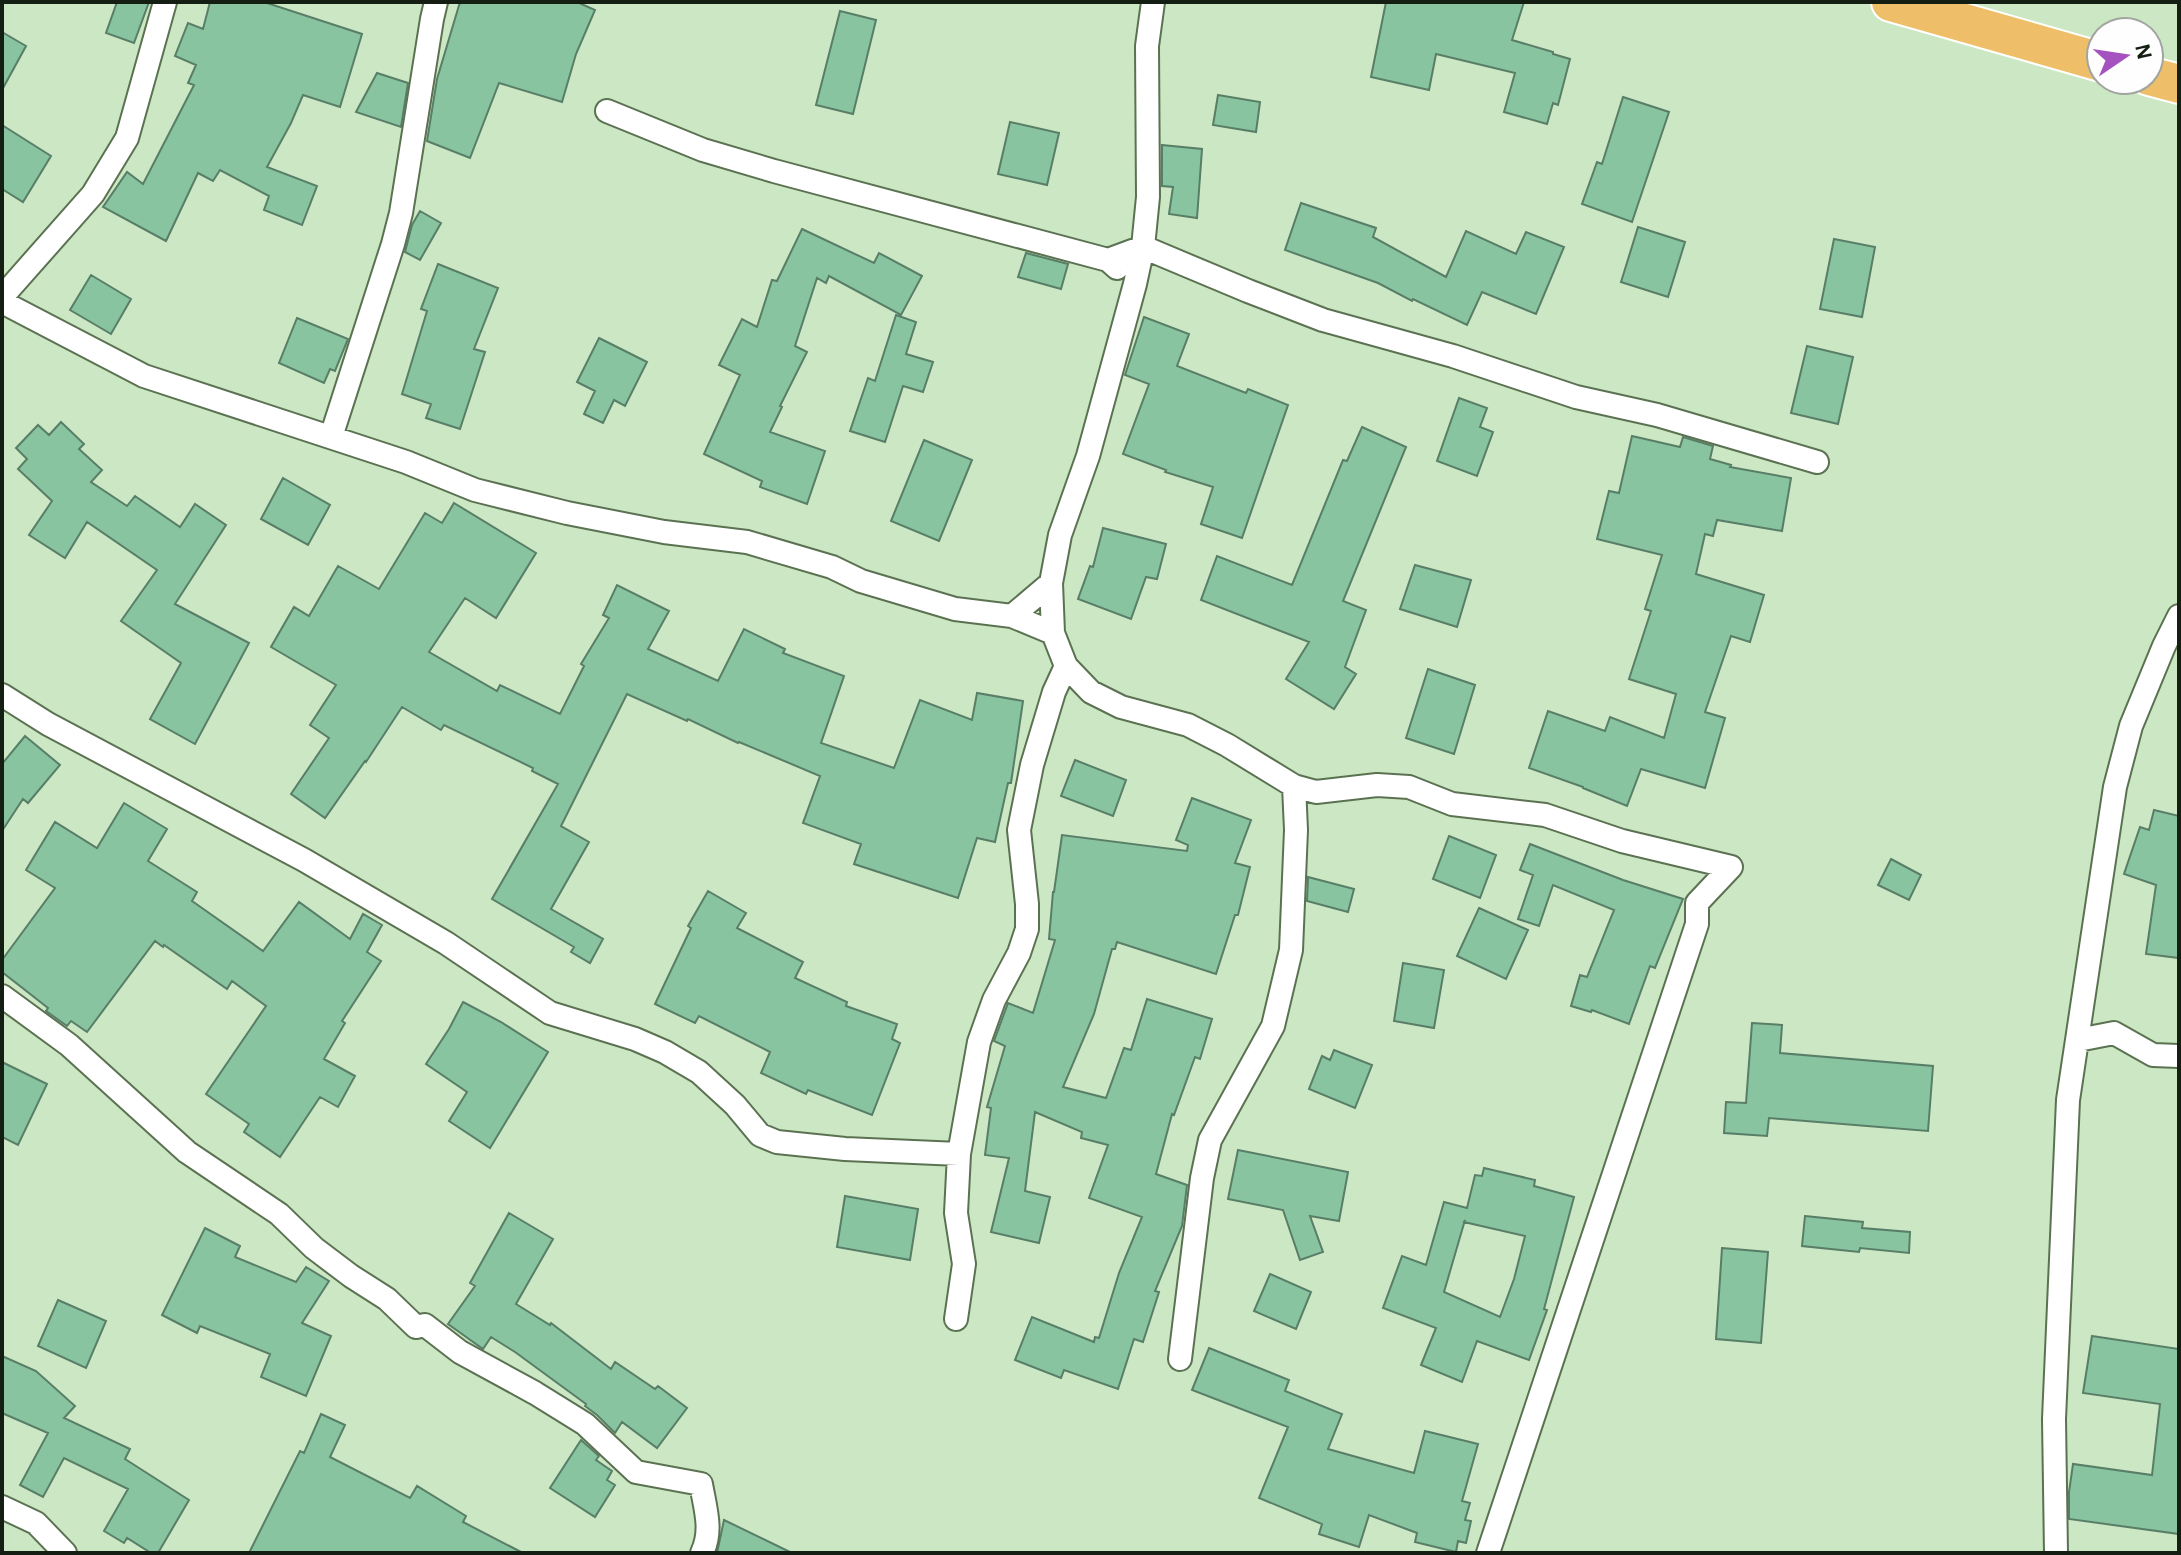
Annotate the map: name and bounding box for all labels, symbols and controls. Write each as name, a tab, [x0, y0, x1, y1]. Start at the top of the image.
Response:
north arrow	[2085, 16, 2165, 96]
text: N	[2131, 42, 2156, 62]

